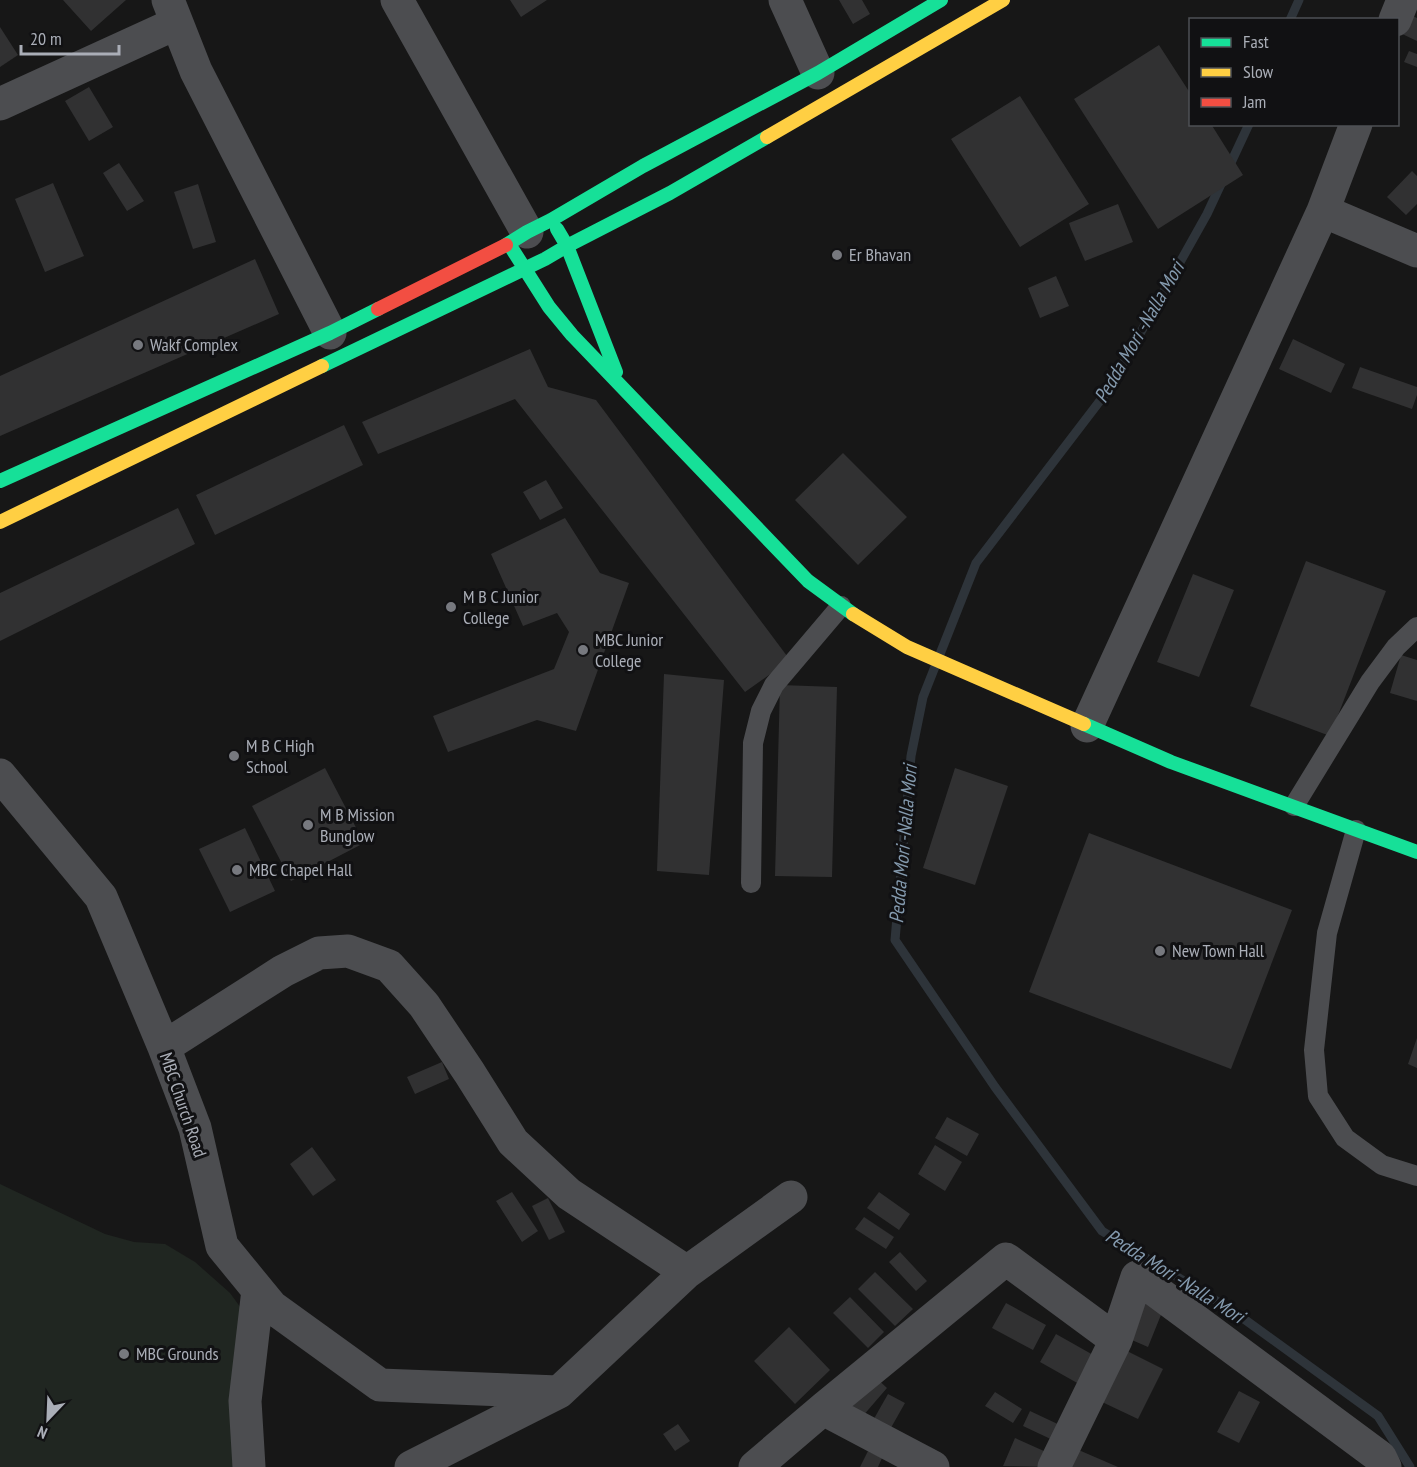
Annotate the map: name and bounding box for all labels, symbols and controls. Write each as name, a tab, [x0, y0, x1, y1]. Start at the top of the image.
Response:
scale bar	[21, 18, 118, 56]
legend	[1189, 18, 1399, 126]
text: 20 m	[30, 27, 62, 50]
text: Fast	[1243, 30, 1269, 53]
text: Slow	[1243, 60, 1274, 83]
text: Jam	[1242, 90, 1266, 113]
place label: Er Bhavan	[849, 243, 911, 266]
marker: Er Bhavan	[830, 248, 844, 262]
water label: Pedda Mori -Nalla Mori	[1088, 254, 1191, 407]
place label: Wakf Complex	[150, 333, 238, 356]
marker: Wakf Complex	[131, 338, 145, 352]
place label: M B C Junior College	[463, 585, 539, 629]
marker: M B C Junior College	[444, 600, 458, 614]
place label: MBC Junior College	[595, 628, 663, 672]
marker: MBC Junior College	[576, 643, 590, 657]
place label: M B C High School	[246, 734, 314, 778]
marker: M B C High School	[227, 749, 241, 763]
water label: Pedda Mori -Nalla Mori	[883, 761, 923, 924]
place label: M B Mission Bunglow	[320, 803, 395, 847]
marker: M B Mission Bunglow	[301, 818, 315, 832]
place label: MBC Chapel Hall	[249, 858, 353, 881]
marker: MBC Chapel Hall	[230, 863, 244, 877]
place label: New Town Hall	[1172, 939, 1265, 962]
marker: New Town Hall	[1153, 944, 1167, 958]
street label: MBC Church Road	[155, 1049, 212, 1160]
water label: Pedda Mori -Nalla Mori	[1101, 1223, 1251, 1331]
place label: MBC Grounds	[136, 1342, 219, 1365]
marker: MBC Grounds	[117, 1347, 131, 1361]
north arrow	[18, 1389, 78, 1449]
text: N	[34, 1422, 50, 1444]

